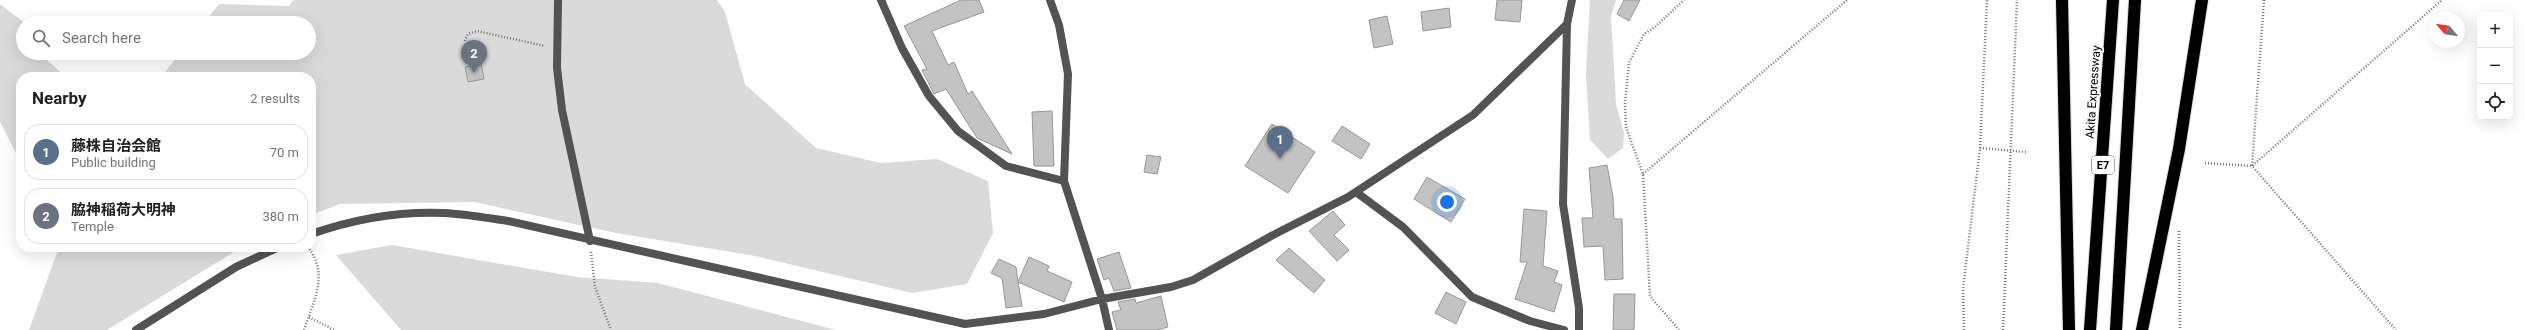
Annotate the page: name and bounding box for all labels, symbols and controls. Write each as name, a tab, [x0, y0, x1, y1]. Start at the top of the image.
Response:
north arrow	[2429, 12, 2465, 48]
map controls	[2477, 12, 2513, 120]
button: +	[2477, 12, 2513, 48]
search box	[16, 16, 316, 60]
icon: search	[30, 27, 52, 49]
text: Search here	[62, 29, 141, 47]
pin: 2	[461, 40, 487, 73]
street label: Akita Expressway	[2083, 44, 2103, 139]
button: −	[2477, 48, 2513, 84]
button: locate	[2477, 84, 2513, 120]
text: Nearby	[32, 88, 87, 108]
text: 2 results	[250, 91, 300, 106]
pin: 1	[1267, 126, 1293, 159]
text: 藤株自治会館	[71, 137, 161, 155]
text: 1	[42, 145, 50, 160]
text: 70 m	[270, 145, 299, 160]
text: Public building	[71, 155, 156, 170]
road number: E7	[2092, 156, 2114, 174]
your location	[1437, 192, 1457, 212]
text: 脇神稲荷大明神	[71, 201, 176, 219]
text: 2	[42, 209, 50, 224]
text: 380 m	[262, 209, 299, 224]
text: Temple	[71, 219, 114, 234]

